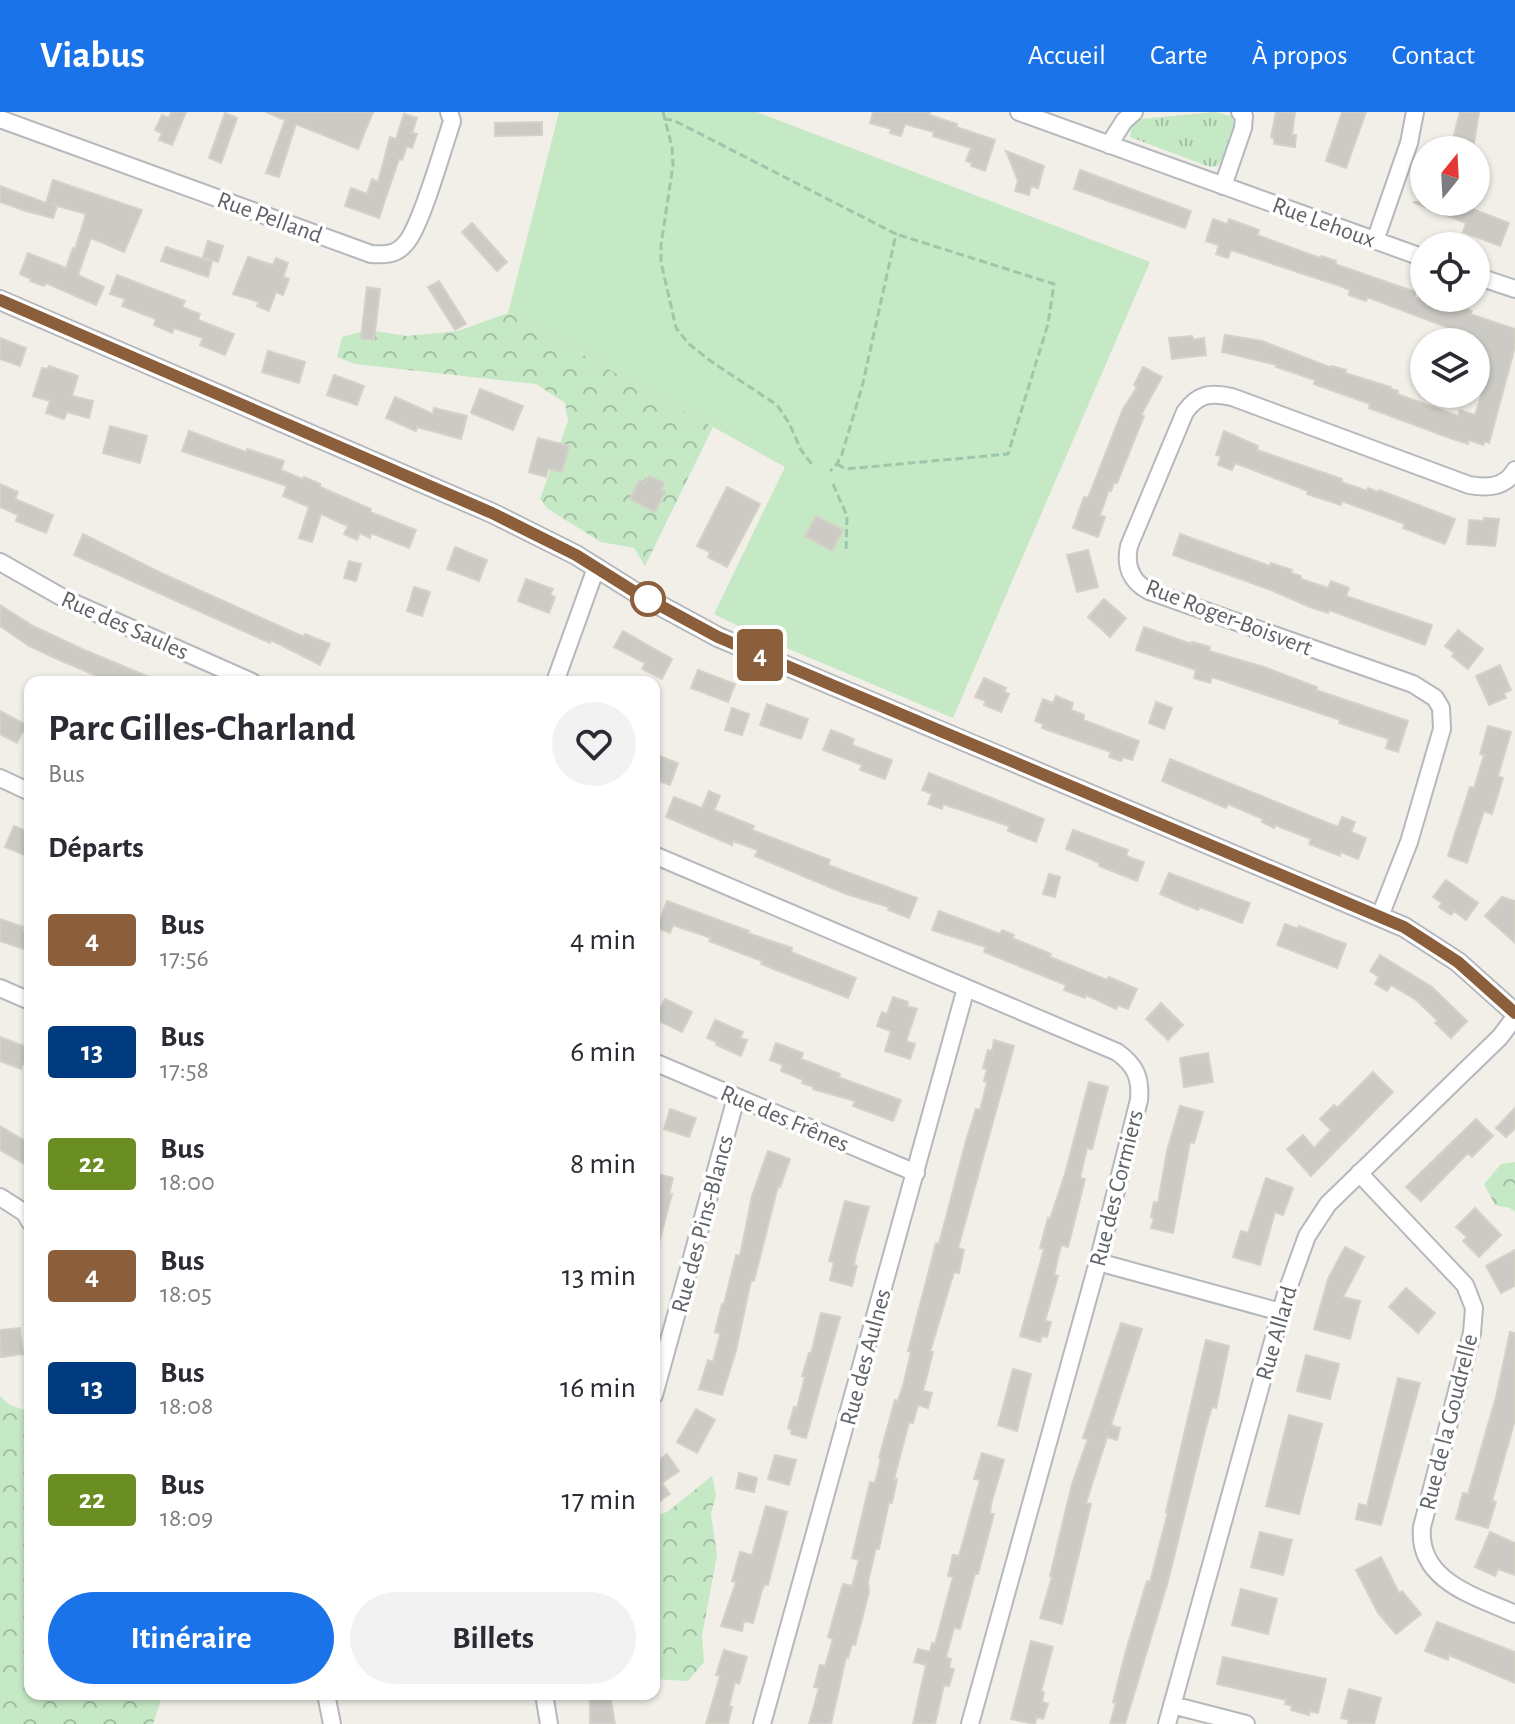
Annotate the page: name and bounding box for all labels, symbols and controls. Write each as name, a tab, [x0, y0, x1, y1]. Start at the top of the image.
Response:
text: Viabus	[40, 37, 145, 75]
text: Accueil	[1028, 42, 1106, 70]
text: Carte	[1150, 42, 1208, 70]
text: À propos	[1252, 42, 1348, 70]
text: Contact	[1392, 42, 1475, 70]
north arrow	[1410, 136, 1490, 216]
map controls	[1410, 136, 1490, 408]
street label: Rue Pelland	[214, 188, 326, 248]
street label: Rue Lehoux	[1269, 193, 1379, 253]
button: locate	[1410, 232, 1490, 312]
button: layers	[1410, 328, 1490, 408]
street label: Rue Roger-Boisvert	[1142, 575, 1315, 661]
unlabelled marker	[631, 582, 665, 616]
street label: Rue des Saules	[57, 587, 192, 665]
line badge: 4	[734, 629, 786, 681]
text: 4	[753, 641, 767, 669]
button: heart	[552, 702, 636, 786]
text: Parc Gilles-Charland	[48, 710, 356, 748]
text: Bus	[48, 761, 85, 787]
text: Départs	[48, 833, 144, 863]
text: Bus	[160, 910, 205, 940]
text: 4 min	[570, 925, 636, 955]
text: 4	[85, 926, 99, 954]
text: 17:56	[160, 945, 209, 971]
text: Bus	[160, 1022, 205, 1052]
text: 6 min	[570, 1037, 636, 1067]
text: 13	[81, 1038, 103, 1066]
text: 17:58	[160, 1057, 209, 1083]
street label: Rue des Frênes	[717, 1081, 852, 1157]
street label: Rue des Cormiers	[1086, 1108, 1148, 1269]
street label: Rue des Pins-Blancs	[668, 1133, 738, 1316]
text: Bus	[160, 1134, 205, 1164]
text: 8 min	[570, 1149, 636, 1179]
text: 22	[79, 1150, 105, 1178]
text: 18:00	[160, 1169, 215, 1195]
text: Bus	[160, 1246, 205, 1276]
text: 13 min	[562, 1261, 636, 1291]
text: 4	[85, 1262, 99, 1290]
text: 18:05	[160, 1281, 212, 1307]
street label: Rue Allard	[1252, 1283, 1302, 1383]
street label: Rue des Aulnes	[836, 1286, 896, 1428]
street label: Rue de la Goudrelle	[1415, 1332, 1482, 1513]
text: Bus	[160, 1358, 205, 1388]
text: 16 min	[560, 1373, 636, 1403]
text: 13	[81, 1374, 103, 1402]
text: 18:08	[160, 1393, 213, 1419]
text: Bus	[160, 1470, 205, 1500]
text: 17 min	[561, 1485, 636, 1515]
text: 22	[79, 1486, 105, 1514]
text: 18:09	[160, 1505, 213, 1531]
button: Itinéraire	[48, 1592, 334, 1684]
button: Billets	[350, 1592, 636, 1684]

